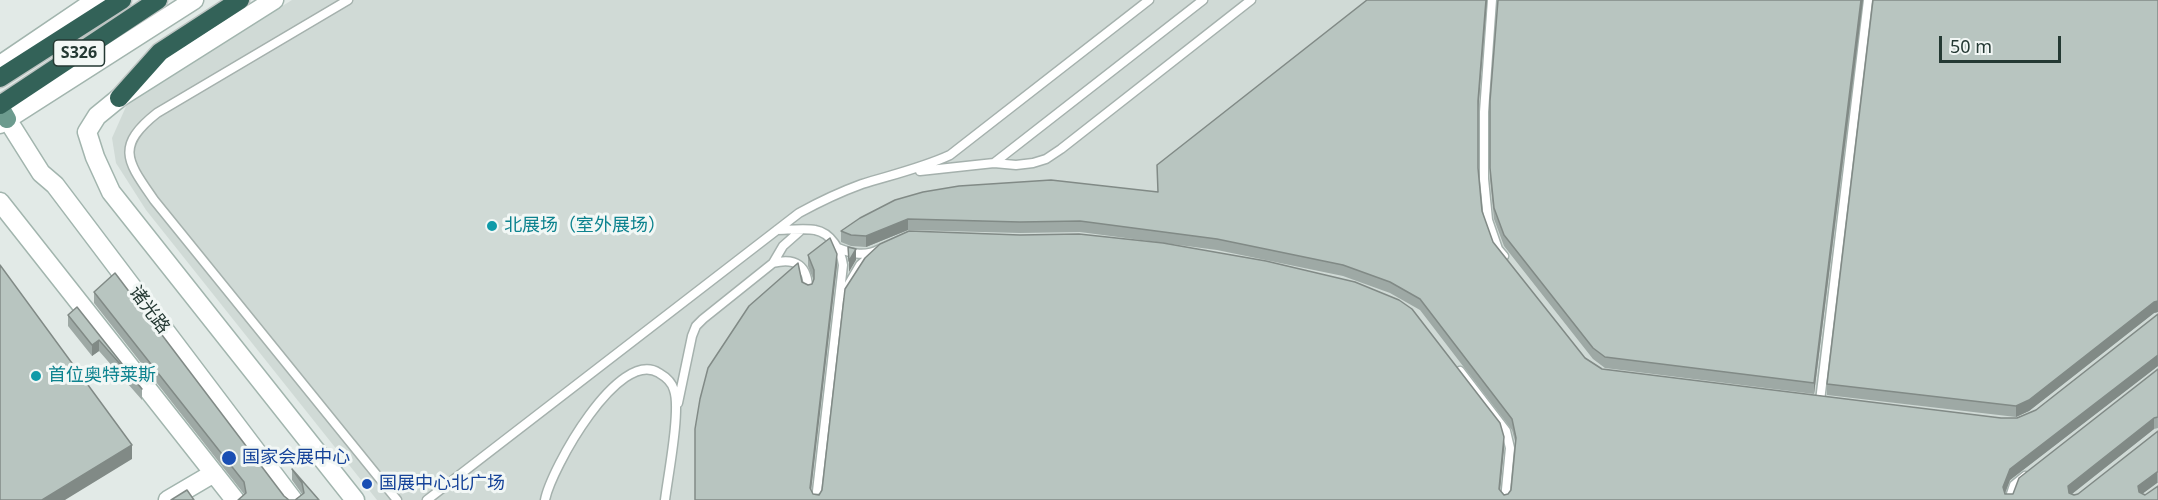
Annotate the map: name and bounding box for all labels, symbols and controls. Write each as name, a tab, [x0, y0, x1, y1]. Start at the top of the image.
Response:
scale bar	[1942, 24, 2064, 62]
text: 50 m	[1950, 34, 1992, 58]
road number: S326	[54, 40, 104, 66]
place label: 北展场（室外展场）	[504, 215, 666, 237]
marker: 北展场（室外展场）	[485, 219, 499, 233]
street label: 诸光路	[124, 282, 174, 338]
place label: 首位奥特莱斯	[48, 365, 156, 387]
marker: 首位奥特莱斯	[29, 369, 43, 383]
place label: 国家会展中心	[242, 447, 350, 469]
marker: 国家会展中心	[220, 449, 238, 467]
place label: 国展中心北广场	[379, 473, 505, 495]
marker: 国展中心北广场	[360, 477, 374, 491]

